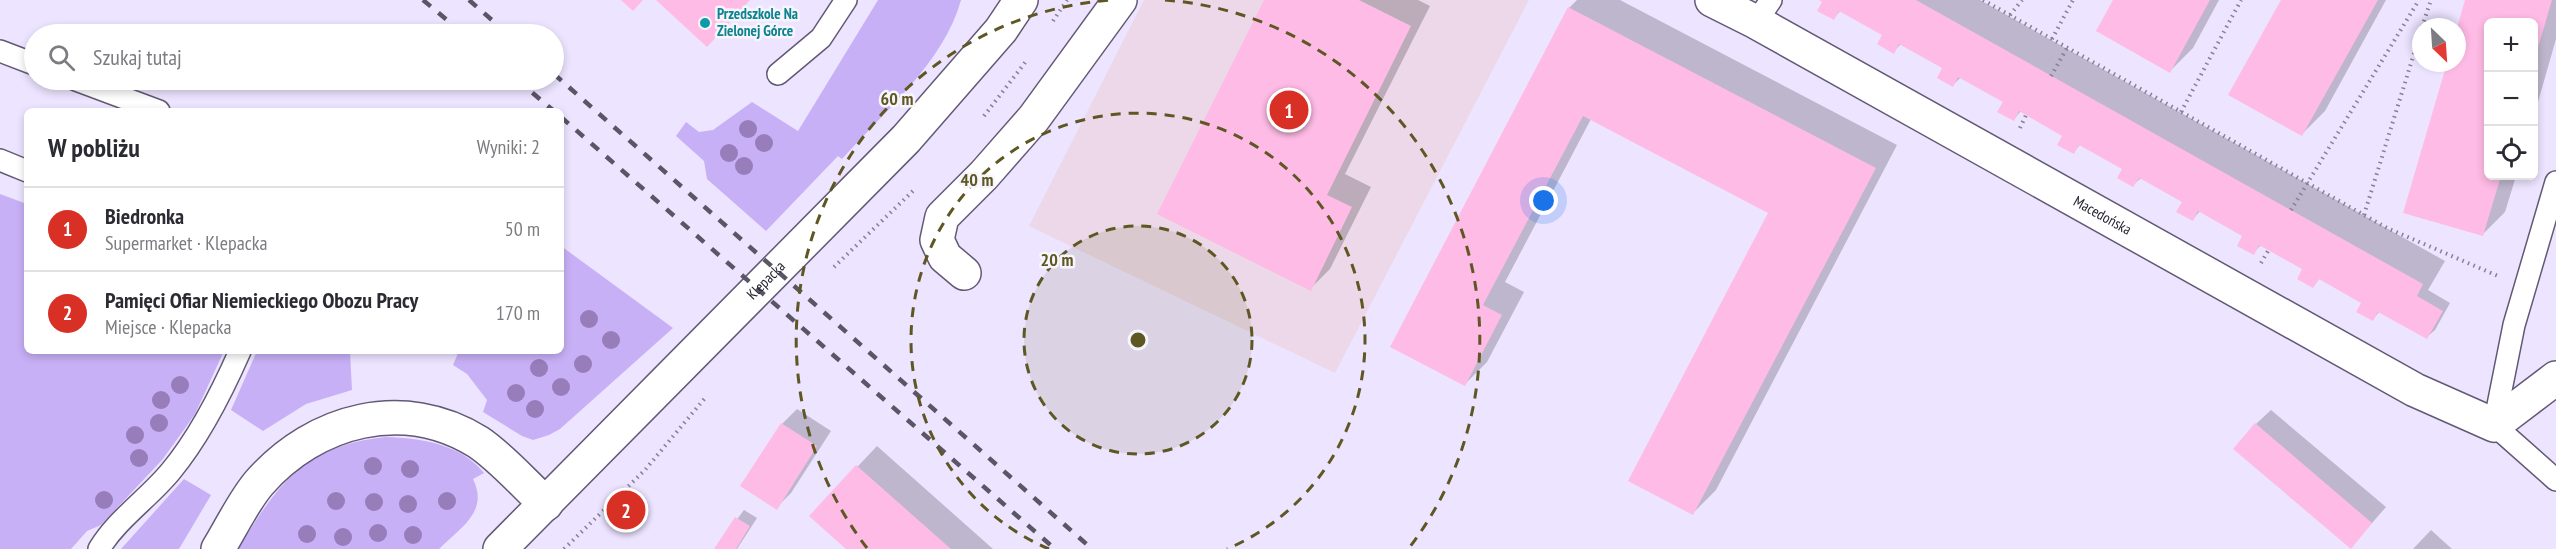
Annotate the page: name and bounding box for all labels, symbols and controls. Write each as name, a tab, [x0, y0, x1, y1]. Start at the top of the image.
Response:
place label: Przedszkole Na Zielonej Górce	[717, 4, 798, 40]
marker: Przedszkole Na Zielonej Górce	[698, 16, 712, 30]
north arrow	[2412, 18, 2466, 72]
map controls	[2484, 18, 2538, 180]
button: +	[2484, 18, 2538, 72]
search box	[24, 24, 564, 90]
icon: search	[45, 41, 78, 74]
text: Szukaj tutaj	[93, 43, 182, 71]
button: −	[2484, 72, 2538, 126]
text: 60 m	[881, 87, 913, 110]
pin: 1	[1270, 88, 1308, 132]
button: locate	[2484, 126, 2538, 180]
text: W pobliżu	[48, 131, 140, 164]
text: Wyniki: 2	[477, 134, 540, 160]
text: 40 m	[961, 168, 993, 191]
your location	[1529, 186, 1558, 215]
street label: Macedońska	[2070, 191, 2135, 239]
text: Biedronka	[105, 202, 184, 230]
text: 1	[63, 216, 72, 242]
text: 50 m	[505, 216, 540, 242]
text: Supermarket · Klepacka	[105, 230, 268, 256]
text: 20 m	[1041, 248, 1073, 271]
street label: Klepacka	[742, 257, 789, 303]
text: Pamięci Ofiar Niemieckiego Obozu Pracy	[105, 286, 418, 314]
text: 2	[63, 300, 72, 326]
text: 170 m	[496, 300, 540, 326]
text: Miejsce · Klepacka	[105, 314, 232, 340]
centre of rings	[1128, 330, 1148, 350]
pin: 2	[606, 488, 646, 532]

